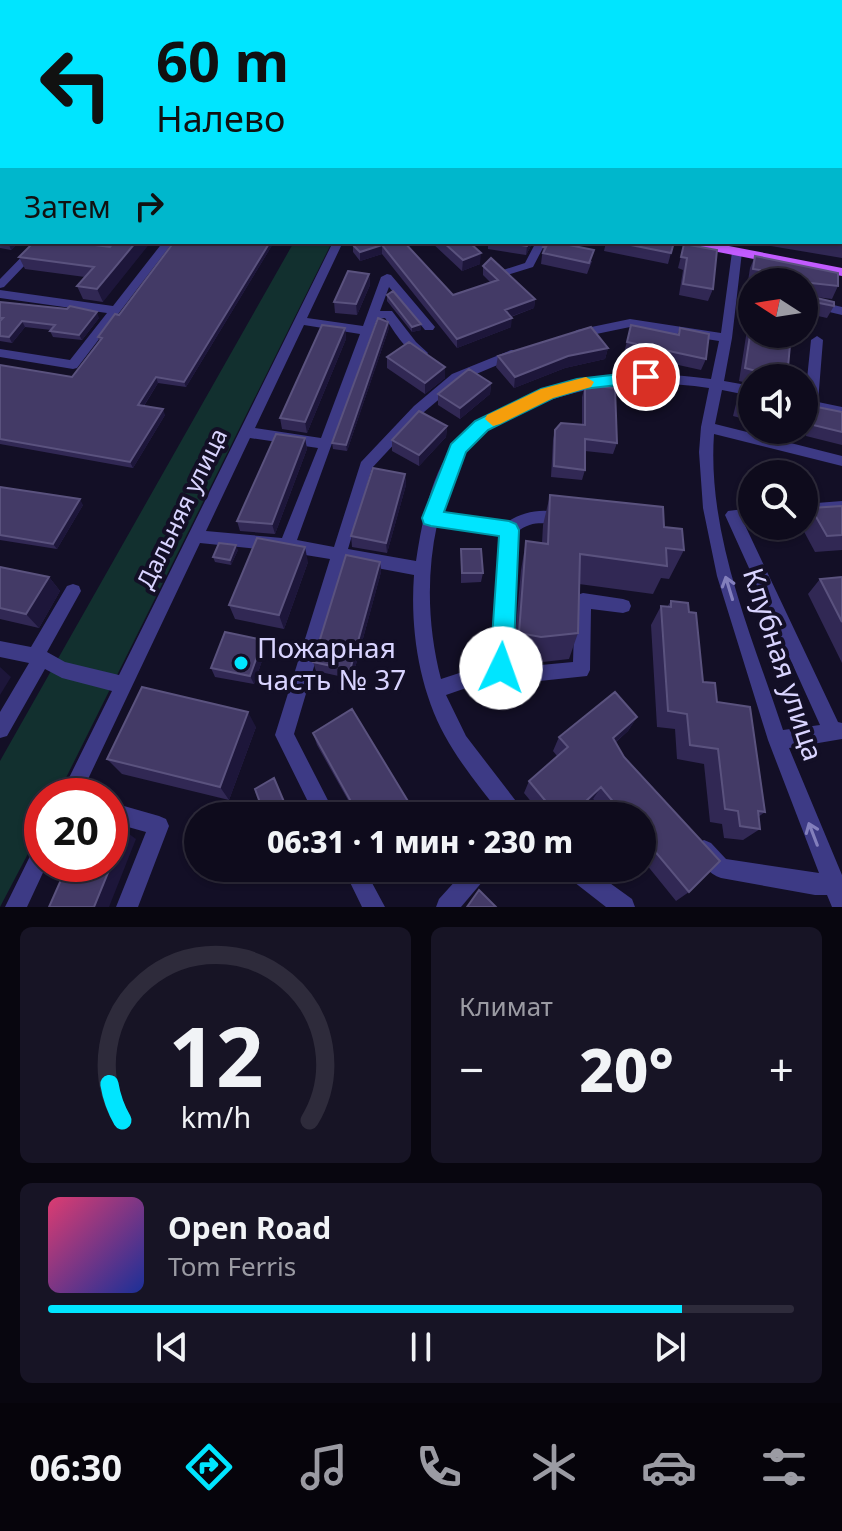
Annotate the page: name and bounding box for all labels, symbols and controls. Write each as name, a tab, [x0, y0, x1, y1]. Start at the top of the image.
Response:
text: 60 m	[156, 22, 289, 98]
icon: left	[24, 32, 128, 136]
text: Налево	[156, 94, 285, 143]
icon: right	[127, 184, 171, 228]
text: Затем	[24, 186, 111, 227]
north arrow	[738, 268, 818, 348]
map controls	[738, 268, 818, 540]
pin	[612, 343, 680, 411]
icon: arrive	[624, 355, 668, 399]
button: sound	[738, 364, 818, 444]
street label: Дальняя улица	[128, 422, 234, 594]
button: search	[738, 460, 818, 540]
street label: Клубная улица	[735, 563, 833, 765]
one-way arrow	[721, 576, 735, 601]
position arrow	[459, 626, 543, 710]
place label: Пожарная часть № 37	[257, 628, 406, 698]
marker: Пожарная часть № 37	[232, 654, 250, 672]
speed limit sign: 20	[24, 778, 128, 882]
text: 06:31 · 1 мин · 230 m	[267, 821, 573, 862]
one-way arrow	[805, 822, 819, 847]
text: Климат	[459, 988, 553, 1024]
text: 12	[168, 998, 263, 1111]
text: 20°	[579, 1028, 674, 1110]
text: −	[459, 1039, 484, 1099]
text: +	[769, 1039, 794, 1099]
text: km/h	[180, 1097, 251, 1136]
text: Open Road	[168, 1207, 331, 1248]
text: Tom Ferris	[168, 1248, 296, 1284]
icon: previous	[150, 1325, 194, 1369]
icon: pause	[399, 1325, 443, 1369]
icon: next	[648, 1325, 692, 1369]
icon: directions	[181, 1439, 237, 1495]
icon: music	[296, 1439, 352, 1495]
icon: phone	[411, 1439, 467, 1495]
icon: climate	[526, 1439, 582, 1495]
icon: car	[641, 1439, 697, 1495]
icon: filters	[756, 1439, 812, 1495]
text: 06:30	[30, 1443, 122, 1492]

